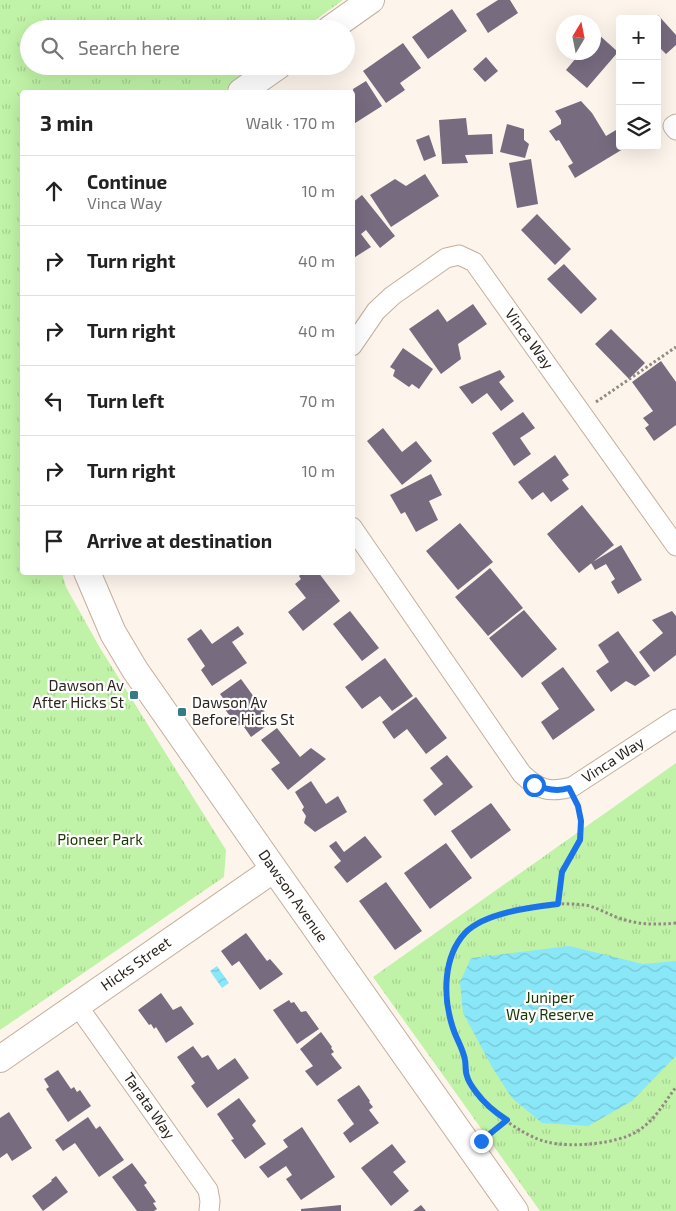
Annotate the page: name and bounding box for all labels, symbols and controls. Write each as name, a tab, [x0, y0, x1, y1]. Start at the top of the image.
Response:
north arrow	[556, 15, 601, 60]
map controls	[616, 15, 661, 150]
button: +	[616, 15, 661, 60]
search box	[20, 20, 355, 75]
icon: search	[38, 34, 66, 62]
text: Search here	[78, 36, 180, 59]
button: −	[616, 60, 661, 105]
button: layers	[616, 105, 661, 150]
text: 3 min	[40, 110, 93, 135]
text: Walk · 170 m	[246, 113, 335, 132]
text: Continue	[87, 170, 167, 193]
icon: ahead	[40, 177, 68, 205]
text: 10 m	[301, 181, 335, 200]
text: Vinca Way	[87, 193, 162, 212]
icon: right	[40, 247, 68, 275]
text: Turn right	[87, 249, 175, 272]
text: 40 m	[298, 251, 335, 270]
street label: Vinca Way	[502, 305, 558, 372]
icon: right	[40, 317, 68, 345]
text: Turn right	[87, 319, 175, 342]
text: 40 m	[298, 321, 335, 340]
icon: left	[40, 387, 68, 415]
text: Turn left	[87, 389, 164, 412]
text: 70 m	[300, 391, 335, 410]
icon: right	[40, 457, 68, 485]
text: Turn right	[87, 459, 175, 482]
text: 10 m	[301, 461, 335, 480]
icon: arrive	[40, 527, 68, 555]
text: Arrive at destination	[87, 529, 272, 552]
place label: Dawson Av After Hicks St	[33, 676, 124, 711]
marker: Dawson Av After Hicks St	[128, 689, 140, 701]
place label: Dawson Av Before Hicks St	[192, 693, 295, 728]
marker: Dawson Av Before Hicks St	[176, 706, 188, 718]
street label: Vinca Way	[578, 732, 647, 786]
route start	[523, 774, 546, 797]
park label: Pioneer Park	[57, 830, 143, 848]
street label: Dawson Avenue	[255, 846, 332, 945]
street label: Hicks Street	[97, 932, 174, 994]
park label: Juniper Way Reserve	[506, 988, 594, 1023]
street label: Tarata Way	[120, 1069, 179, 1142]
route end	[470, 1130, 493, 1153]

